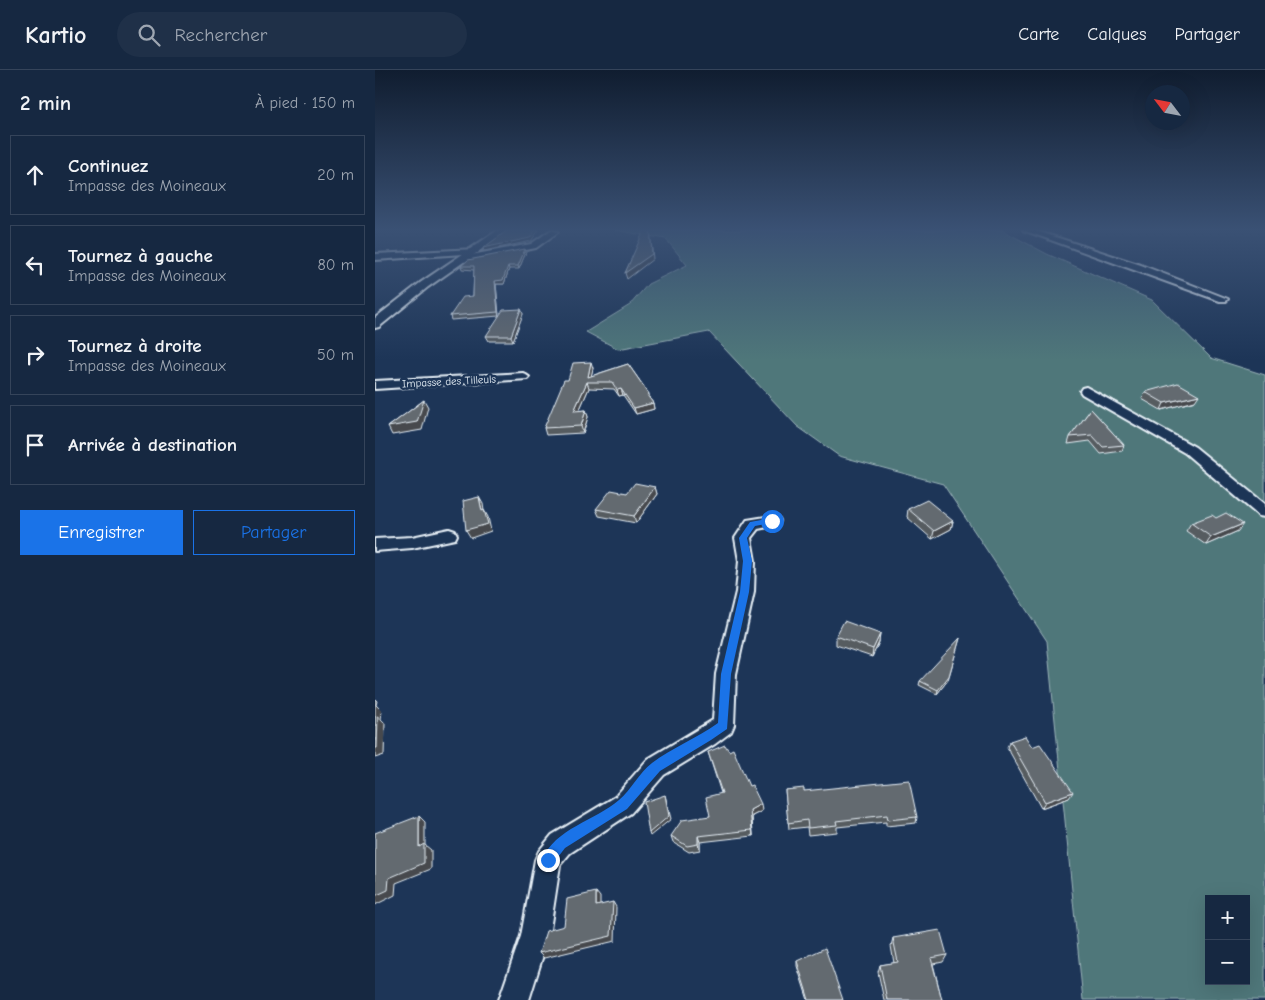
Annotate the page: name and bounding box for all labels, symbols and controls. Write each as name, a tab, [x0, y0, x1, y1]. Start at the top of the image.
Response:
search box	[117, 12, 467, 57]
text: Kartio	[25, 21, 87, 49]
icon: search	[135, 21, 163, 49]
text: Rechercher	[175, 24, 267, 46]
text: Carte	[1018, 24, 1059, 45]
text: Calques	[1087, 24, 1147, 45]
text: Partager	[1175, 24, 1240, 45]
north arrow	[1145, 85, 1190, 130]
text: 2 min	[20, 91, 71, 115]
text: À pied · 150 m	[255, 94, 355, 112]
text: Continuez	[68, 155, 148, 177]
icon: ahead	[21, 161, 49, 189]
text: 20 m	[317, 166, 354, 184]
text: Impasse des Moineaux	[68, 177, 226, 195]
text: Tournez à gauche	[68, 245, 213, 267]
icon: left	[21, 251, 49, 279]
text: 80 m	[317, 256, 354, 274]
text: Impasse des Moineaux	[68, 267, 226, 285]
text: Tournez à droite	[68, 335, 202, 357]
icon: right	[21, 341, 49, 369]
text: 50 m	[317, 346, 354, 364]
text: Impasse des Moineaux	[68, 357, 226, 375]
street label: Impasse des Tilleuls	[402, 373, 497, 390]
icon: arrive	[21, 431, 49, 459]
text: Arrivée à destination	[68, 434, 237, 456]
button: Enregistrer	[20, 510, 183, 555]
button: Partager	[193, 510, 355, 555]
route start	[761, 510, 784, 533]
route end	[537, 849, 560, 872]
map controls	[1205, 895, 1250, 985]
button: +	[1205, 895, 1250, 940]
button: −	[1205, 940, 1250, 985]

